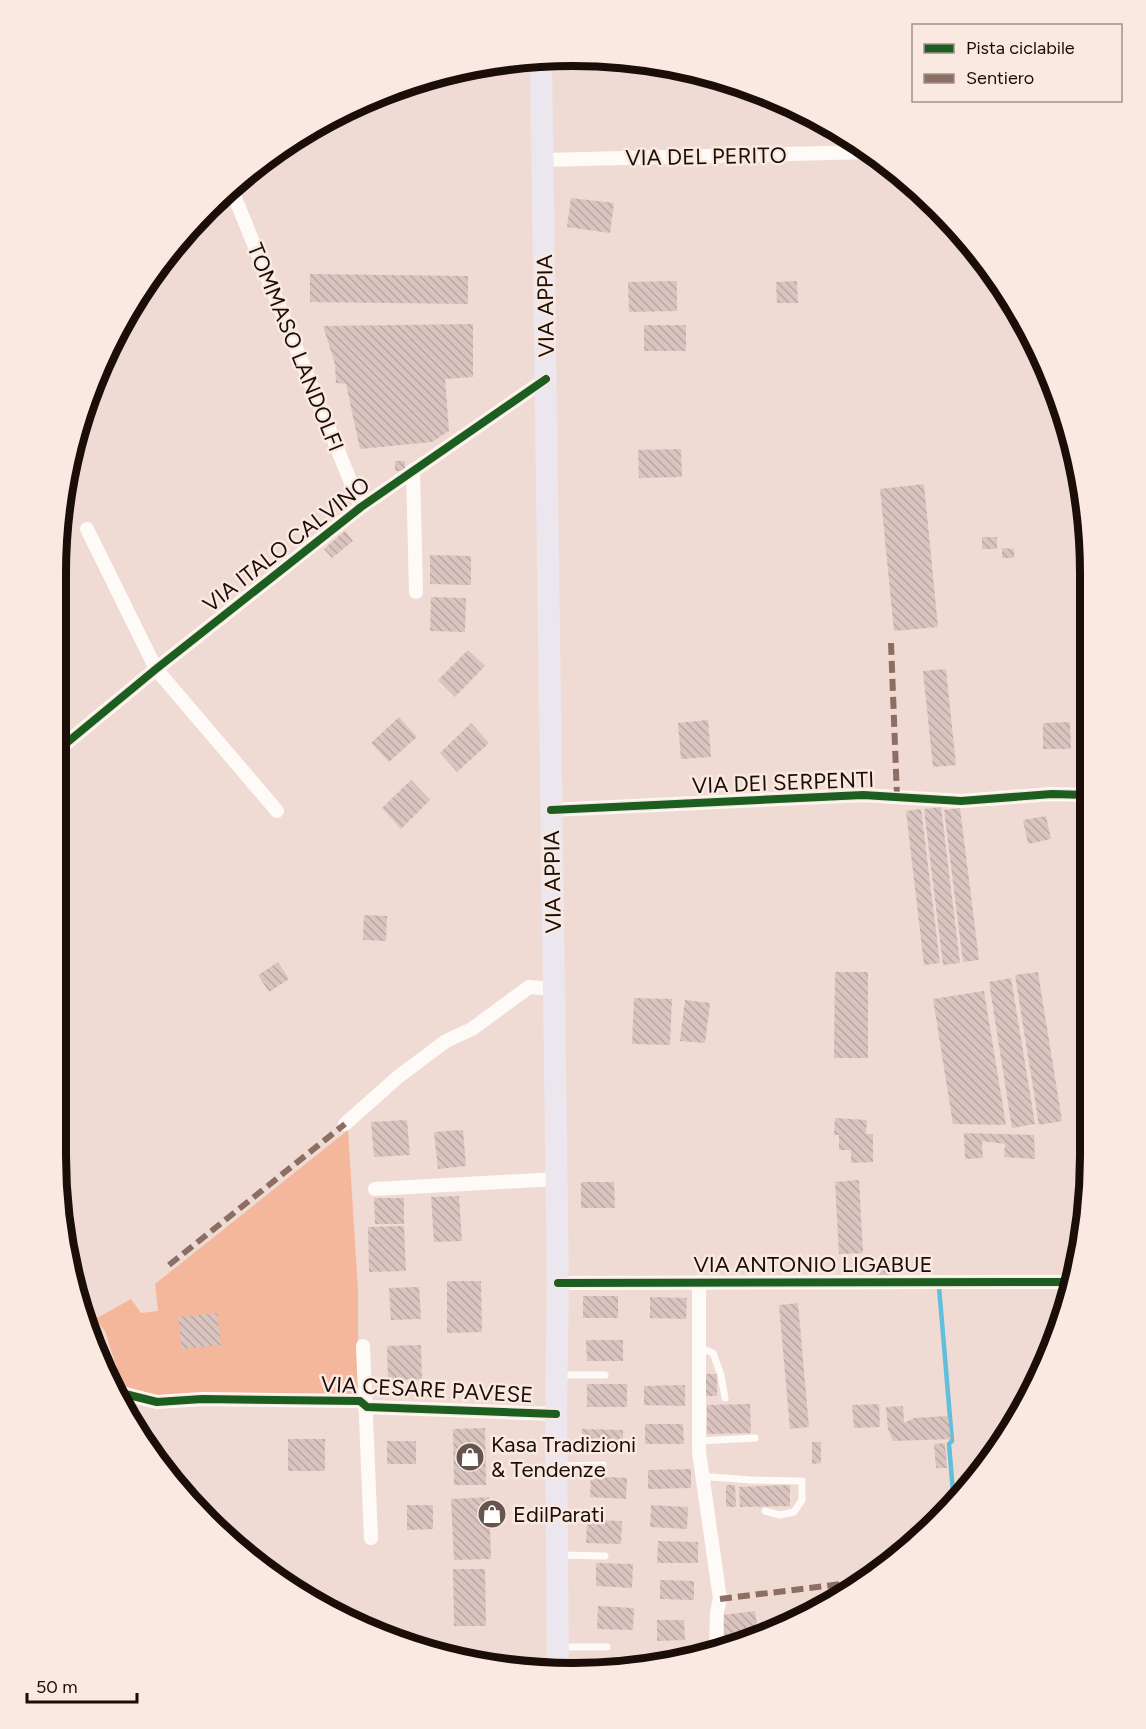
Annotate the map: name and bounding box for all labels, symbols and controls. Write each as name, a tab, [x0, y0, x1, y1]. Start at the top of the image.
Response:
legend	[912, 24, 1122, 102]
text: Pista ciclabile	[966, 37, 1075, 59]
text: Sentiero	[966, 67, 1034, 89]
street label: VIA DEL PERITO	[625, 142, 787, 171]
street label: TOMMASO LANDOLFI	[241, 239, 350, 455]
street label: VIA APPIA	[531, 254, 560, 358]
street label: VIA ITALO CALVINO	[198, 471, 375, 618]
street label: VIA DEI SERPENTI	[691, 766, 875, 799]
street label: VIA APPIA	[538, 830, 567, 934]
street label: VIA ANTONIO LIGABUE	[693, 1251, 933, 1278]
street label: VIA CESARE PAVESE	[320, 1370, 534, 1409]
place label: Kasa Tradizioni & Tendenze	[491, 1431, 636, 1483]
shop icon: Kasa Tradizioni & Tendenze	[454, 1441, 486, 1473]
shop icon: EdilParati	[476, 1498, 508, 1530]
place label: EdilParati	[513, 1501, 605, 1528]
scale bar	[27, 1666, 136, 1704]
text: 50 m	[36, 1676, 78, 1698]

